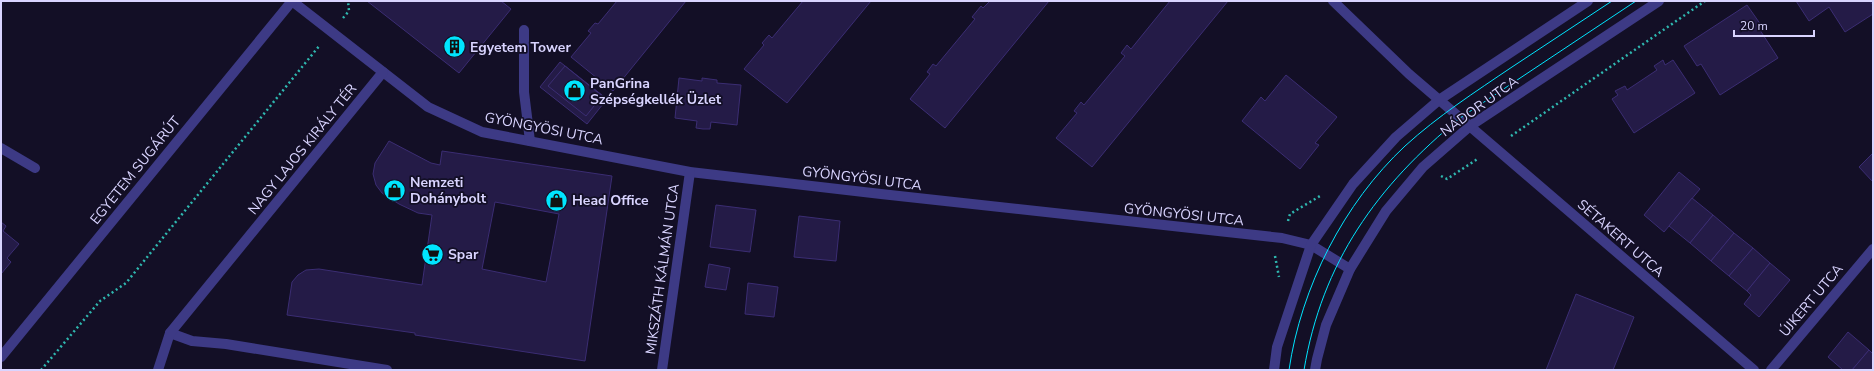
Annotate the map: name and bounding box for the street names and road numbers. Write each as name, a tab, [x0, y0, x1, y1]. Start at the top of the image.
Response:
street label: NÁDOR UTCA	[1436, 72, 1522, 141]
street label: NAGY LAJOS KIRÁLY TÉR	[244, 80, 361, 219]
street label: GYÖNGYÖSI UTCA	[483, 108, 605, 149]
street label: EGYETEM SUGÁRÚT	[86, 112, 185, 228]
street label: GYÖNGYÖSI UTCA	[801, 162, 923, 195]
street label: MIKSZÁTH KÁLMÁN UTCA	[641, 183, 684, 356]
street label: SÉTAKERT UTCA	[1573, 195, 1668, 281]
street label: GYÖNGYÖSI UTCA	[1123, 199, 1245, 230]
street label: ÚJKERT UTCA	[1775, 260, 1848, 341]

